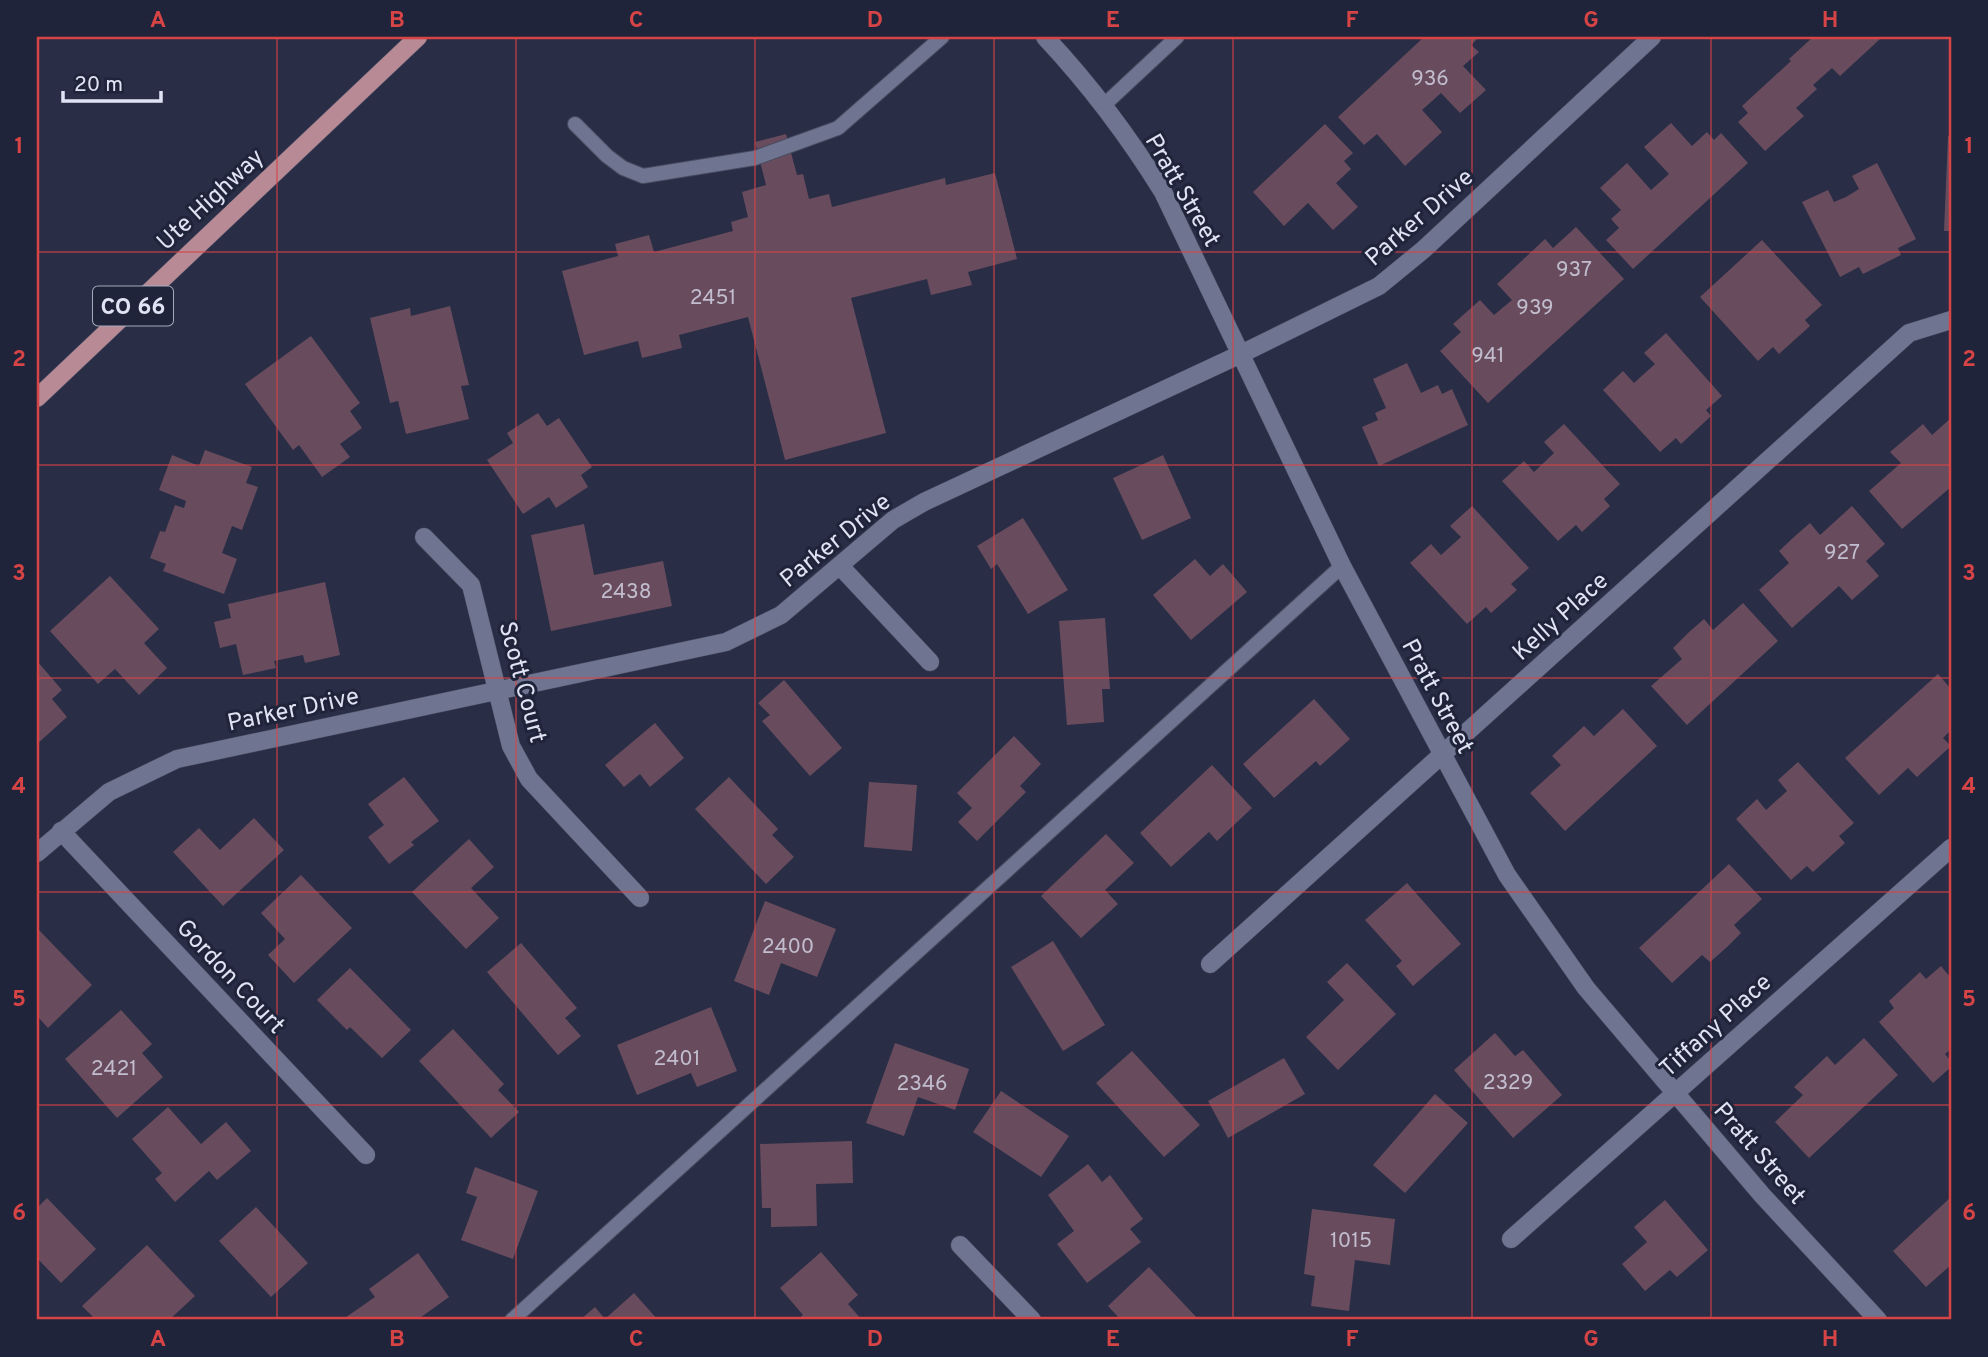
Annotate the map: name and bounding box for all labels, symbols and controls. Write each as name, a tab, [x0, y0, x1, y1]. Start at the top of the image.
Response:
text: A	[150, 7, 166, 36]
text: B	[389, 7, 405, 36]
text: C	[629, 7, 643, 36]
text: D	[867, 7, 883, 36]
text: E	[1106, 7, 1120, 36]
text: F	[1345, 7, 1359, 36]
text: G	[1583, 7, 1599, 36]
text: H	[1822, 7, 1838, 36]
scale bar	[63, 60, 161, 104]
house number: 936	[1411, 66, 1449, 93]
text: 20 m	[74, 72, 123, 99]
street label: Pratt Street	[1137, 129, 1226, 253]
text: 1	[14, 133, 24, 162]
text: 1	[1964, 133, 1974, 162]
street label: Ute Highway	[151, 143, 271, 258]
street label: Parker Drive	[1360, 163, 1481, 274]
house number: 937	[1556, 257, 1592, 284]
house number: 2451	[690, 285, 736, 312]
road number: CO 66	[93, 286, 173, 326]
house number: 939	[1516, 295, 1554, 322]
house number: 941	[1471, 343, 1505, 370]
text: 2	[12, 346, 26, 375]
text: 2	[1962, 346, 1976, 375]
street label: Parker Drive	[775, 488, 898, 595]
house number: 927	[1824, 540, 1860, 567]
text: 3	[12, 560, 26, 589]
text: 3	[1962, 560, 1976, 589]
street label: Kelly Place	[1507, 567, 1615, 668]
house number: 2438	[600, 579, 652, 606]
street label: Scott Court	[491, 619, 552, 746]
street label: Pratt Street	[1393, 634, 1479, 759]
street label: Parker Drive	[225, 682, 362, 740]
text: 4	[12, 773, 26, 802]
text: 4	[1962, 773, 1976, 802]
street label: Gordon Court	[169, 914, 290, 1041]
house number: 2400	[762, 934, 814, 961]
street label: Tiffany Place	[1654, 968, 1779, 1085]
text: 5	[12, 986, 26, 1015]
text: 5	[1962, 986, 1976, 1015]
house number: 2401	[654, 1046, 701, 1073]
house number: 2421	[91, 1056, 137, 1083]
house number: 2329	[1483, 1070, 1533, 1097]
house number: 2346	[896, 1071, 948, 1098]
street label: Pratt Street	[1706, 1097, 1811, 1212]
text: 6	[12, 1200, 26, 1229]
text: 6	[1962, 1200, 1976, 1229]
house number: 1015	[1330, 1228, 1372, 1255]
text: A	[150, 1326, 166, 1355]
text: B	[389, 1326, 405, 1355]
text: C	[629, 1326, 643, 1355]
text: D	[867, 1326, 883, 1355]
text: E	[1106, 1326, 1120, 1355]
text: F	[1345, 1326, 1359, 1355]
text: G	[1583, 1326, 1599, 1355]
text: H	[1822, 1326, 1838, 1355]

